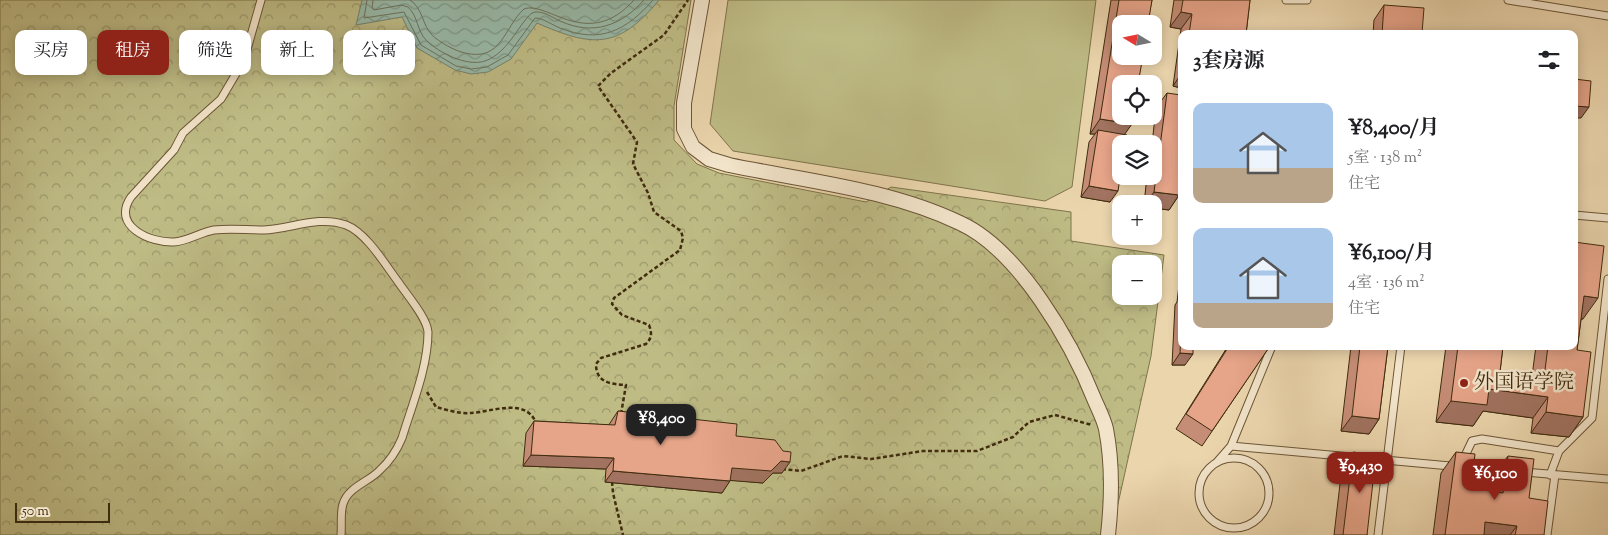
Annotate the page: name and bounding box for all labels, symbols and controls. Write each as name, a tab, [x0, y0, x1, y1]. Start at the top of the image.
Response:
north arrow	[1112, 15, 1162, 65]
map controls	[1112, 15, 1162, 305]
chip: 买房	[15, 30, 87, 75]
chip: 租房	[97, 30, 169, 75]
chip: 筛选	[179, 30, 251, 75]
chip: 新上	[261, 30, 333, 75]
chip: 公寓	[343, 30, 415, 75]
icon: filters	[1535, 46, 1563, 74]
text: 3套房源	[1193, 47, 1264, 77]
button: locate	[1112, 75, 1162, 125]
text: ¥8,400/月	[1348, 114, 1439, 144]
icon: home	[1233, 123, 1293, 183]
button: layers	[1112, 135, 1162, 185]
text: 5室 · 138 m²	[1348, 147, 1422, 170]
text: 住宅	[1348, 173, 1380, 196]
button: +	[1112, 195, 1162, 245]
text: ¥6,100/月	[1348, 239, 1435, 269]
icon: home	[1233, 248, 1293, 308]
button: −	[1112, 255, 1162, 305]
text: 4室 · 136 m²	[1348, 272, 1425, 295]
text: 住宅	[1348, 298, 1380, 321]
place label: 外国语学院	[1474, 369, 1574, 398]
marker: 外国语学院	[1458, 377, 1470, 389]
pin: ¥8,400	[620, 404, 702, 446]
text: ¥8,400	[637, 408, 685, 431]
pin: ¥9,430	[1319, 452, 1401, 494]
text: ¥9,430	[1338, 456, 1382, 479]
pin: ¥6,100	[1454, 458, 1536, 501]
text: ¥6,100	[1473, 463, 1517, 486]
scale bar	[15, 500, 110, 523]
text: 50 m	[22, 502, 49, 522]

